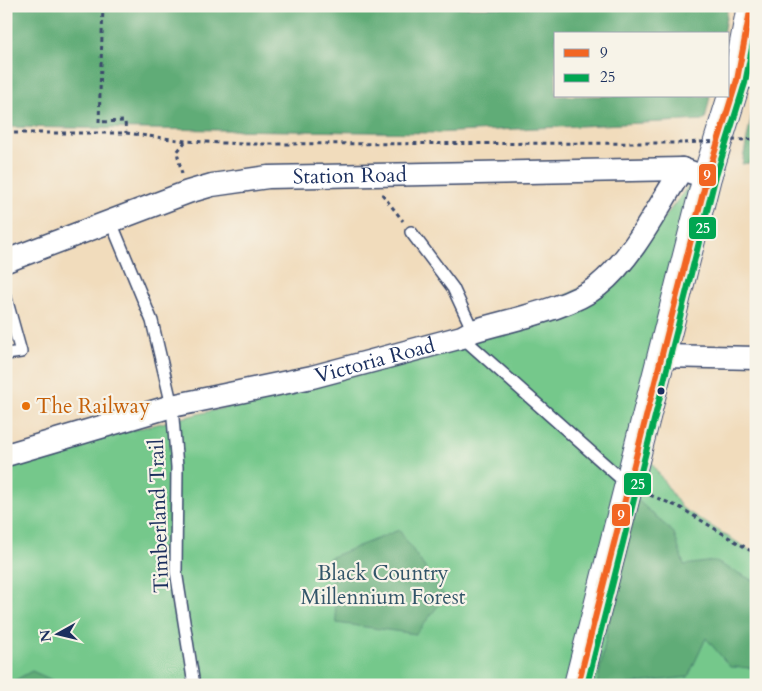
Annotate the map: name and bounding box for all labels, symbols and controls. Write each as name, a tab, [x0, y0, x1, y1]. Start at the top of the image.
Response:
legend	[554, 32, 730, 98]
text: 9	[600, 43, 608, 63]
text: 25	[600, 67, 615, 87]
street label: Station Road	[293, 160, 407, 191]
line badge: 9	[698, 163, 717, 187]
text: 9	[703, 166, 711, 185]
line badge: 25	[688, 216, 717, 240]
text: 25	[696, 219, 710, 238]
street label: Victoria Road	[311, 330, 438, 390]
unlabelled marker	[656, 386, 666, 396]
place label: The Railway	[36, 392, 150, 421]
marker: The Railway	[20, 400, 32, 412]
street label: Timberland Trail	[142, 438, 176, 594]
line badge: 25	[623, 472, 652, 496]
text: 25	[631, 475, 645, 494]
line badge: 9	[611, 503, 631, 527]
text: 9	[617, 506, 625, 525]
park label: Black Country Millennium Forest	[301, 559, 466, 612]
north arrow	[32, 608, 82, 658]
text: N	[35, 628, 56, 643]

